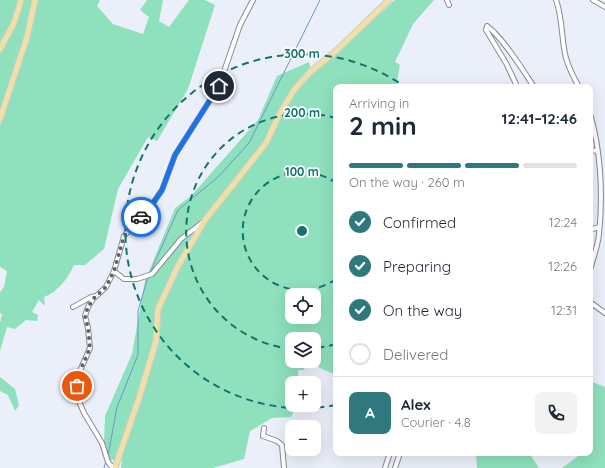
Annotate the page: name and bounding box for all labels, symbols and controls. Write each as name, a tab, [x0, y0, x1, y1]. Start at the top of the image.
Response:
text: 300 m	[284, 46, 320, 61]
pin	[202, 69, 236, 103]
icon: home	[208, 75, 230, 97]
text: Arriving in	[349, 95, 409, 111]
text: 200 m	[284, 105, 320, 120]
text: 2 min	[349, 109, 417, 142]
text: 12:41–12:46	[502, 109, 577, 128]
text: 100 m	[285, 164, 319, 179]
text: On the way · 260 m	[349, 174, 465, 190]
courier	[121, 197, 161, 237]
icon: car	[130, 206, 152, 228]
icon: check	[349, 211, 371, 233]
text: Confirmed	[383, 213, 456, 232]
text: 12:24	[549, 214, 577, 230]
centre of rings	[295, 224, 309, 238]
icon: check	[349, 255, 371, 277]
text: Preparing	[383, 257, 451, 276]
text: 12:26	[548, 258, 577, 274]
map controls	[285, 288, 321, 456]
button: locate	[285, 288, 321, 324]
icon: check	[349, 299, 371, 321]
text: On the way	[383, 301, 462, 320]
text: 12:31	[551, 302, 577, 318]
button: layers	[285, 332, 321, 368]
text: Delivered	[383, 345, 448, 364]
pin	[60, 369, 94, 403]
icon: bag	[66, 375, 88, 397]
button: +	[285, 376, 321, 412]
button: phone	[535, 392, 577, 434]
text: Alex	[401, 395, 431, 414]
text: A	[365, 403, 375, 422]
text: Courier · 4.8	[401, 414, 471, 430]
button: −	[285, 420, 321, 456]

